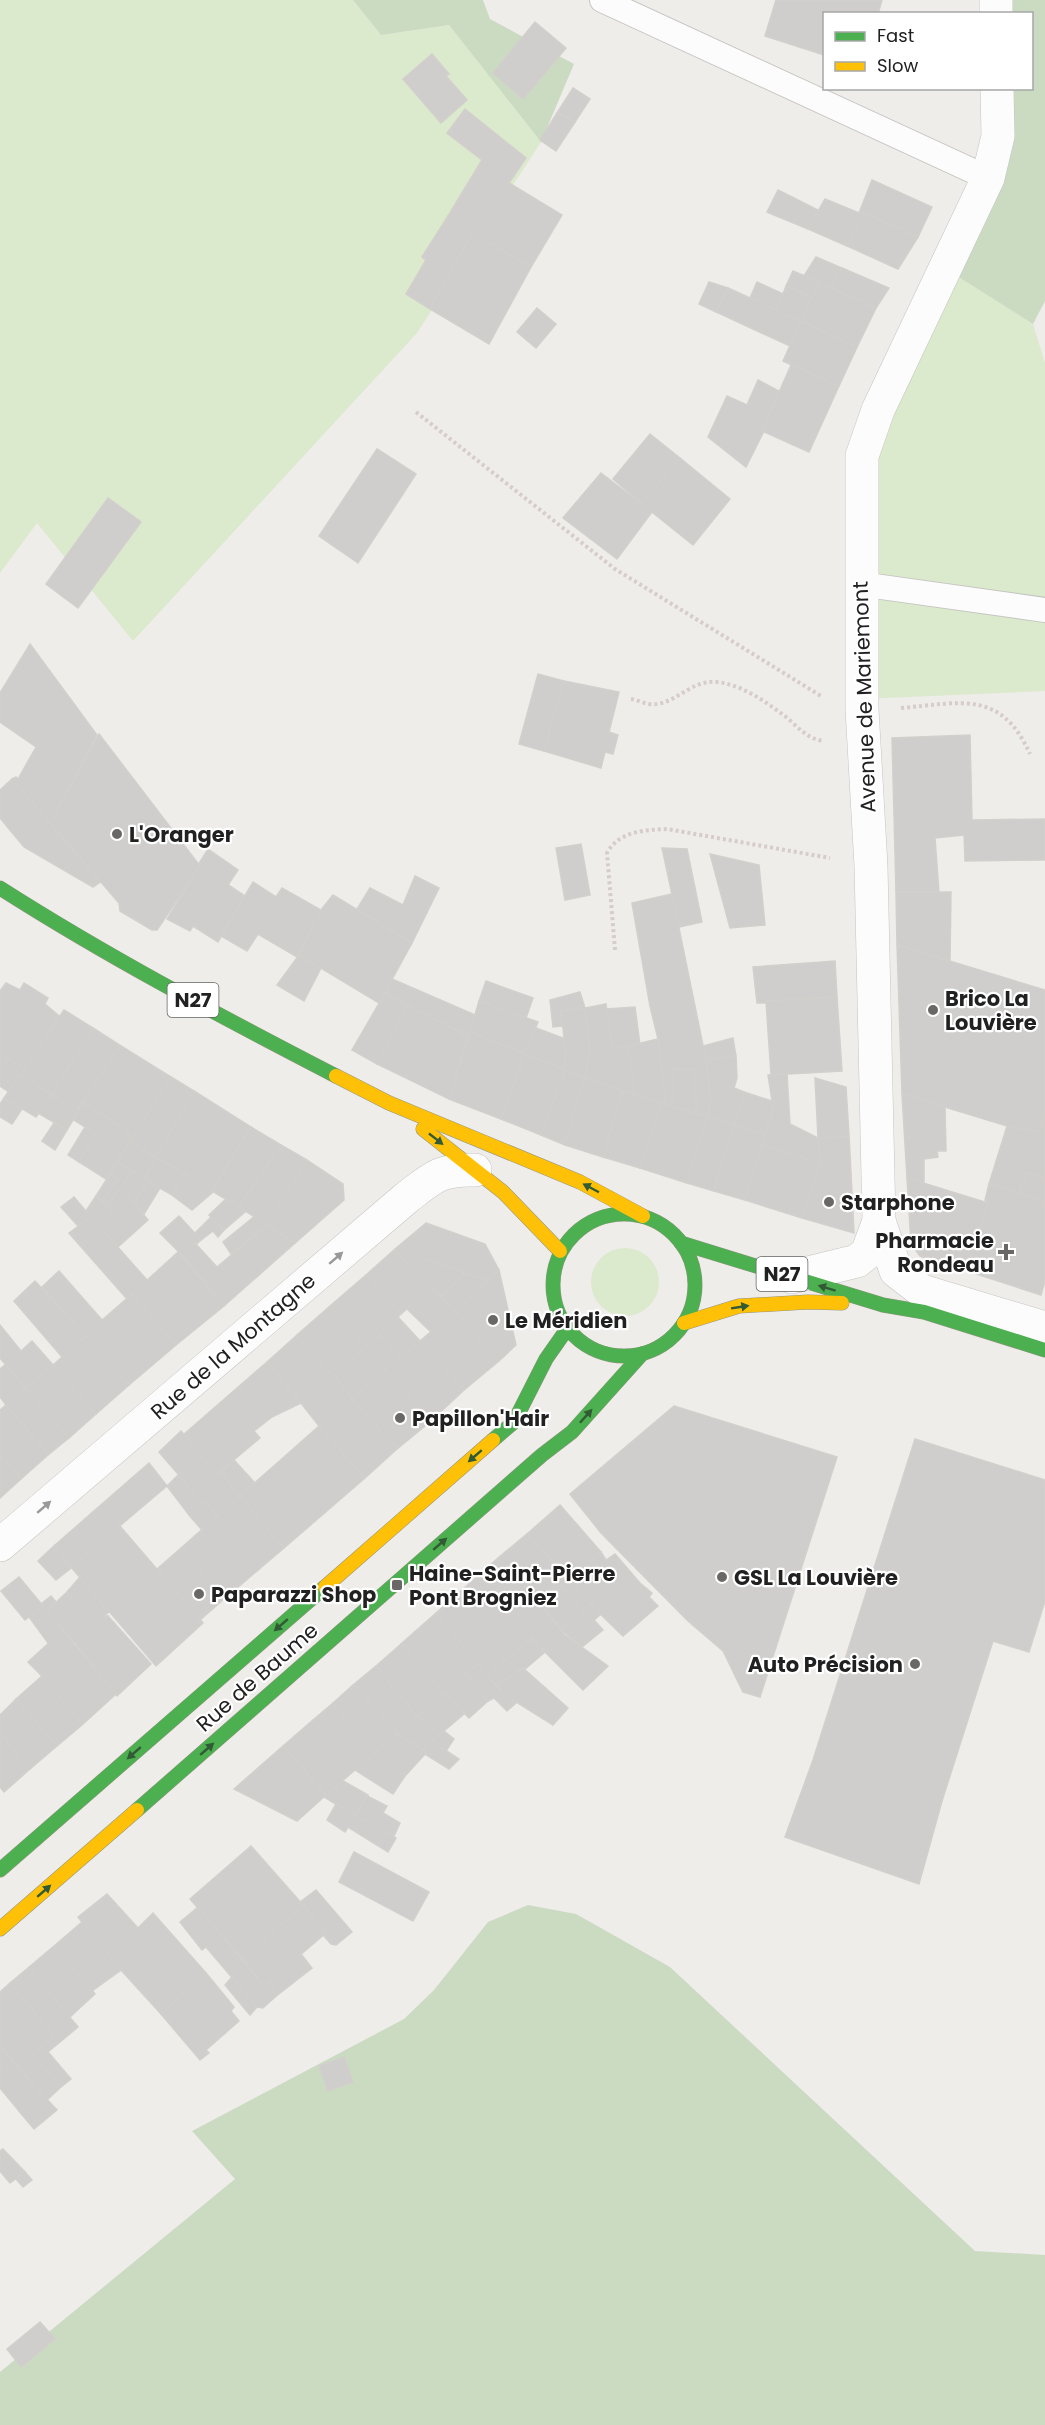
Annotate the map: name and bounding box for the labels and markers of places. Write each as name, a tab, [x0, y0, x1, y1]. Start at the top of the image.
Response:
place label: L'Oranger	[129, 820, 234, 849]
marker: L'Oranger	[110, 827, 124, 841]
place label: Brico La Louvière	[945, 984, 1037, 1037]
marker: Brico La Louvière	[926, 1003, 940, 1017]
place label: Starphone	[841, 1188, 955, 1217]
marker: Starphone	[822, 1195, 836, 1209]
place label: Pharmacie Rondeau	[875, 1226, 994, 1279]
marker: Pharmacie Rondeau	[999, 1245, 1013, 1259]
place label: Le Méridien	[505, 1306, 627, 1335]
marker: Le Méridien	[486, 1313, 500, 1327]
place label: Papillon'Hair	[412, 1404, 549, 1433]
marker: Papillon'Hair	[393, 1411, 407, 1425]
place label: Haine-Saint-Pierre Pont Brogniez	[409, 1559, 616, 1612]
place label: GSL La Louvière	[734, 1563, 898, 1592]
marker: GSL La Louvière	[715, 1570, 729, 1584]
marker: Haine-Saint-Pierre Pont Brogniez	[390, 1578, 404, 1592]
place label: Paparazzi Shop	[211, 1580, 376, 1609]
marker: Paparazzi Shop	[192, 1587, 206, 1601]
place label: Auto Précision	[748, 1650, 903, 1679]
marker: Auto Précision	[908, 1657, 922, 1671]

